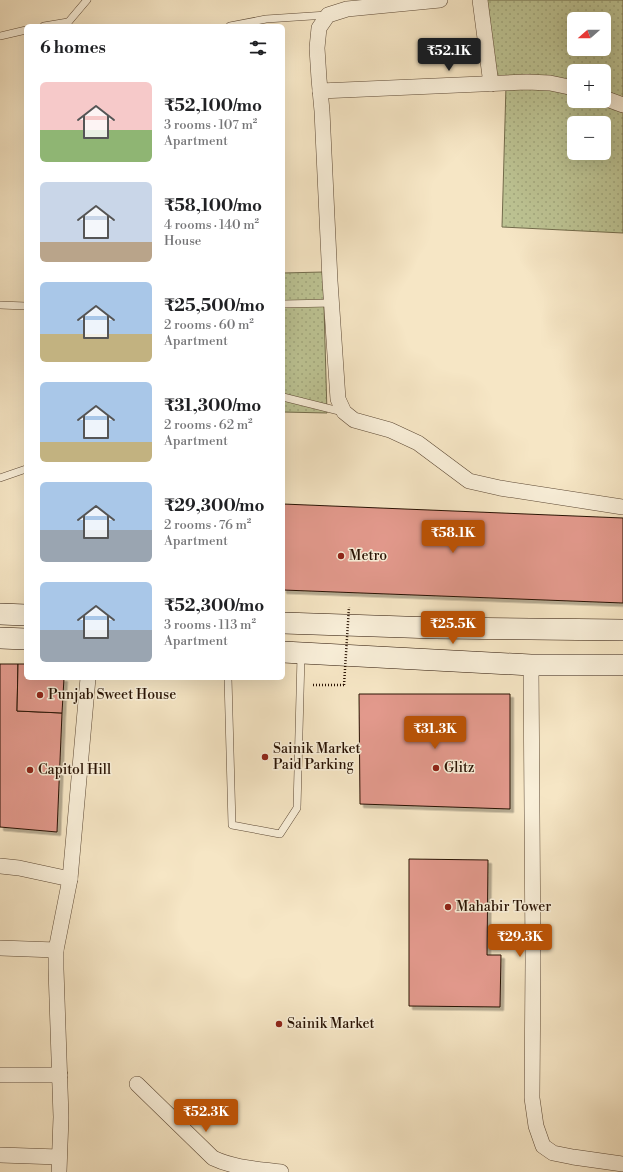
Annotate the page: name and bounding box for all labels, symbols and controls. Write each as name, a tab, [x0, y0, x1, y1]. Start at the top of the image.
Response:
north arrow	[567, 12, 611, 56]
map controls	[567, 12, 611, 160]
text: 6 homes	[40, 37, 106, 59]
icon: filters	[247, 37, 269, 59]
pin: ₹52.1K	[416, 38, 482, 72]
text: ₹52.1K	[427, 43, 471, 59]
button: +	[567, 64, 611, 108]
text: ₹52,100/mo	[164, 95, 262, 117]
icon: home	[72, 98, 120, 146]
button: −	[567, 116, 611, 160]
text: 3 rooms · 107 m²	[164, 117, 257, 133]
text: Apartment	[164, 133, 228, 149]
text: ₹58,100/mo	[164, 195, 262, 217]
icon: home	[72, 198, 120, 246]
text: 4 rooms · 140 m²	[164, 217, 259, 233]
text: House	[164, 233, 201, 249]
text: ₹25,500/mo	[164, 295, 265, 317]
icon: home	[72, 298, 120, 346]
text: 2 rooms · 60 m²	[164, 317, 254, 333]
text: Apartment	[164, 333, 228, 349]
text: ₹31,300/mo	[164, 395, 261, 417]
icon: home	[72, 398, 120, 446]
text: 2 rooms · 62 m²	[164, 417, 253, 433]
text: Apartment	[164, 433, 228, 449]
text: ₹29,300/mo	[164, 495, 265, 517]
icon: home	[72, 498, 120, 546]
text: 2 rooms · 76 m²	[164, 517, 251, 533]
pin: ₹58.1K	[420, 520, 486, 554]
text: ₹58.1K	[431, 525, 475, 541]
text: Apartment	[164, 533, 228, 549]
place label: Metro	[349, 547, 387, 565]
marker: Metro	[336, 551, 346, 561]
text: ₹52,300/mo	[164, 595, 264, 617]
icon: home	[72, 598, 120, 646]
pin: ₹25.5K	[420, 611, 486, 645]
text: ₹25.5K	[430, 616, 476, 632]
text: 3 rooms · 113 m²	[164, 617, 256, 633]
text: Apartment	[164, 633, 228, 649]
place label: Punjab Sweet House	[48, 686, 176, 704]
marker: Punjab Sweet House	[35, 690, 45, 700]
pin: ₹31.3K	[402, 716, 468, 750]
text: ₹31.3K	[413, 721, 457, 737]
place label: Sainik Market Paid Parking	[273, 740, 361, 774]
marker: Sainik Market Paid Parking	[260, 752, 270, 762]
place label: Glitz	[444, 759, 475, 777]
place label: Capitol Hill	[38, 761, 111, 779]
marker: Glitz	[431, 763, 441, 773]
marker: Capitol Hill	[25, 765, 35, 775]
place label: Mahabir Tower	[456, 898, 551, 916]
marker: Mahabir Tower	[443, 902, 453, 912]
pin: ₹29.3K	[487, 924, 553, 958]
text: ₹29.3K	[497, 929, 543, 945]
place label: Sainik Market	[287, 1015, 375, 1033]
marker: Sainik Market	[274, 1019, 284, 1029]
pin: ₹52.3K	[173, 1099, 239, 1133]
text: ₹52.3K	[183, 1104, 229, 1120]

